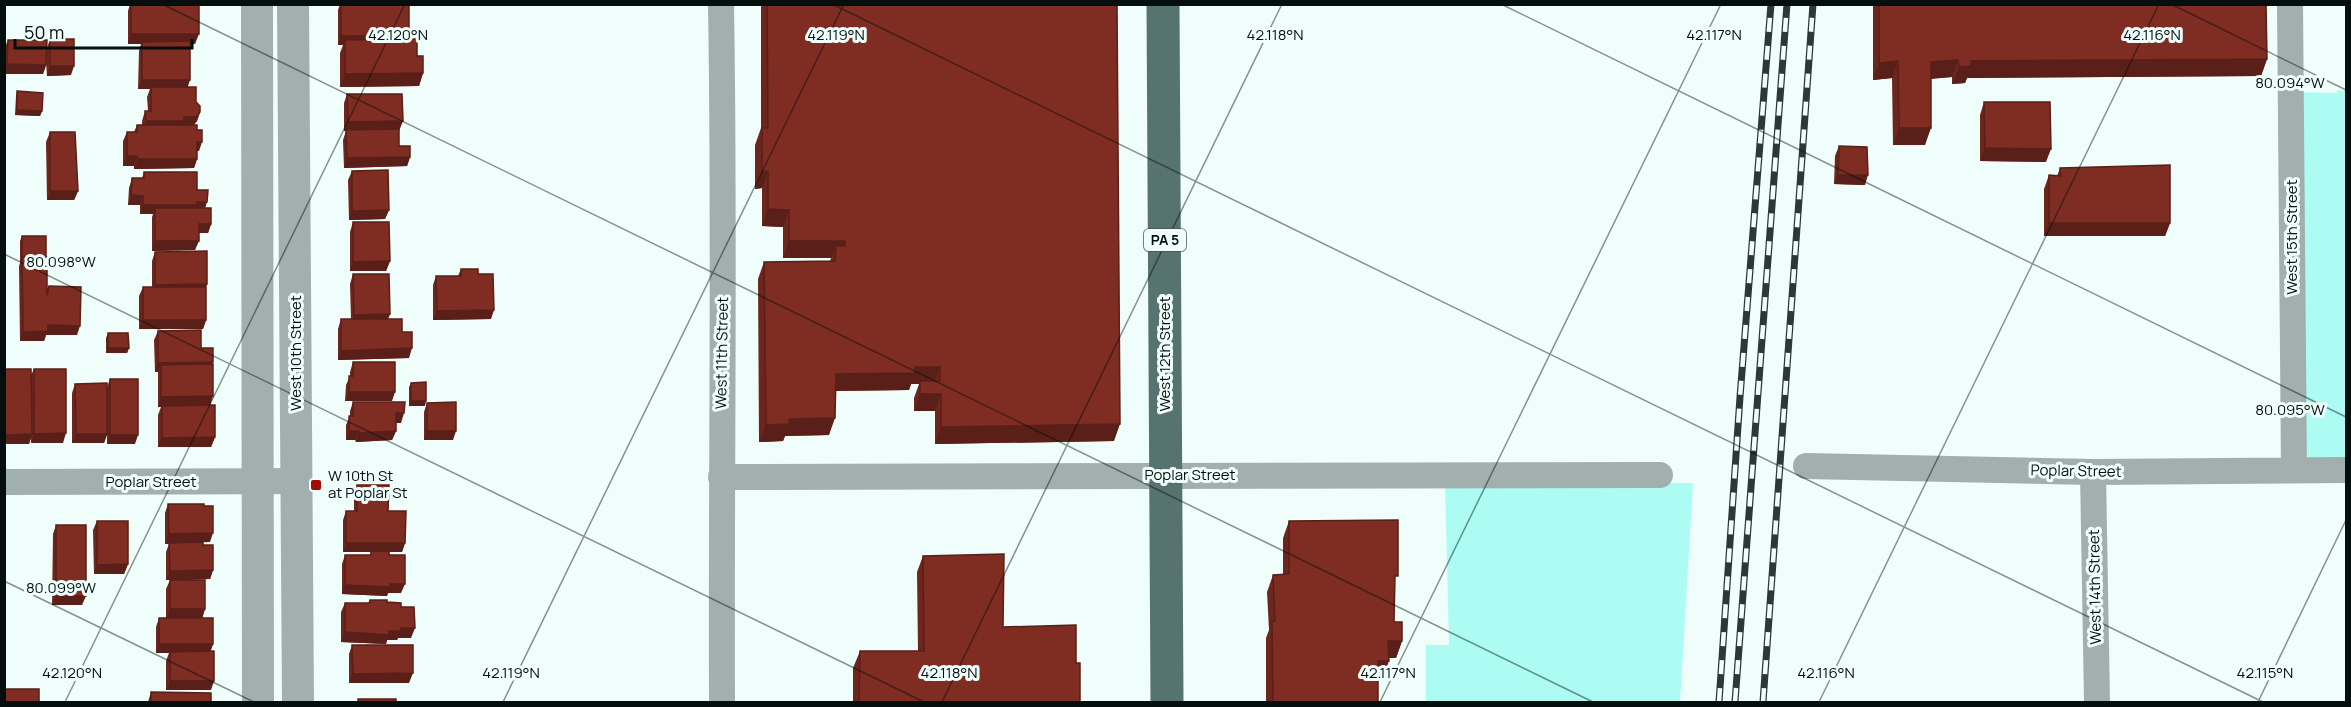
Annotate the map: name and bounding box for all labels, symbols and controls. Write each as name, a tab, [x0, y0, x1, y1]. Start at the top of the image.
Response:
scale bar	[15, 12, 192, 50]
text: 50 m	[24, 20, 64, 44]
text: 42.120°N	[368, 24, 428, 45]
text: 42.119°N	[807, 24, 865, 45]
text: 42.118°N	[1247, 24, 1303, 45]
text: 42.117°N	[1686, 24, 1742, 45]
text: 42.116°N	[2123, 24, 2181, 45]
text: 80.094°W	[2255, 72, 2325, 93]
street label: West 15th Street	[2281, 179, 2302, 295]
road number: PA 5	[1144, 229, 1186, 251]
text: 80.098°W	[26, 251, 96, 272]
street label: West 10th Street	[285, 295, 306, 411]
street label: West 12th Street	[1154, 296, 1175, 412]
street label: West 11th Street	[710, 297, 733, 409]
text: 80.095°W	[2255, 399, 2325, 420]
street label: Poplar Street	[2030, 459, 2122, 482]
street label: Poplar Street	[1144, 464, 1236, 485]
place label: W 10th St at Poplar St	[328, 465, 408, 503]
street label: Poplar Street	[105, 471, 197, 492]
marker: W 10th St at Poplar St	[309, 478, 323, 492]
street label: West 14th Street	[2083, 529, 2106, 645]
text: 80.099°W	[26, 577, 96, 598]
text: 42.120°N	[42, 662, 102, 683]
text: 42.119°N	[482, 662, 540, 683]
text: 42.118°N	[921, 662, 977, 683]
text: 42.117°N	[1360, 662, 1416, 683]
text: 42.116°N	[1797, 662, 1855, 683]
text: 42.115°N	[2237, 662, 2293, 683]

